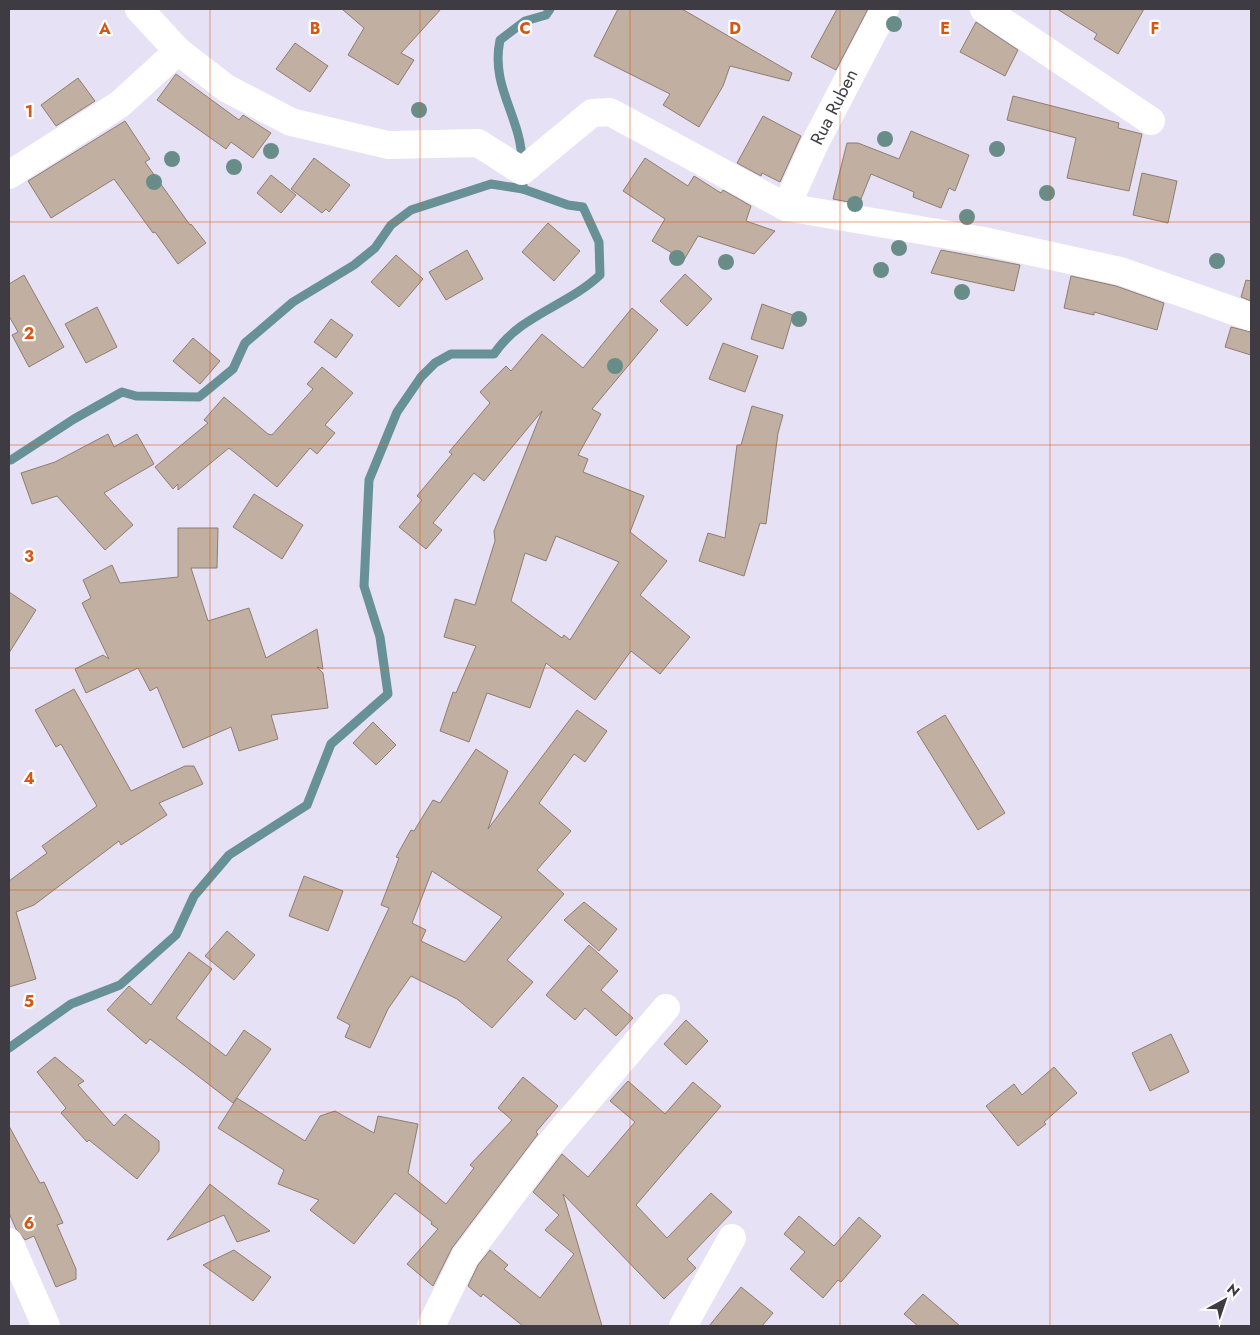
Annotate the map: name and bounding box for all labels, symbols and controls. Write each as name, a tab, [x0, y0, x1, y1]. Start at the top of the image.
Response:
text: A	[98, 17, 111, 40]
text: B	[310, 17, 320, 40]
text: C	[519, 17, 531, 40]
text: D	[729, 17, 741, 40]
text: E	[940, 17, 950, 40]
text: F	[1151, 17, 1159, 40]
street label: Rua Ruben	[804, 65, 864, 149]
text: 1	[25, 100, 33, 123]
text: 2	[24, 322, 34, 345]
text: 3	[24, 545, 34, 568]
text: 4	[23, 767, 35, 790]
text: 5	[24, 990, 34, 1013]
text: 6	[24, 1212, 34, 1235]
north arrow	[1200, 1275, 1250, 1325]
text: N	[1223, 1279, 1244, 1301]

